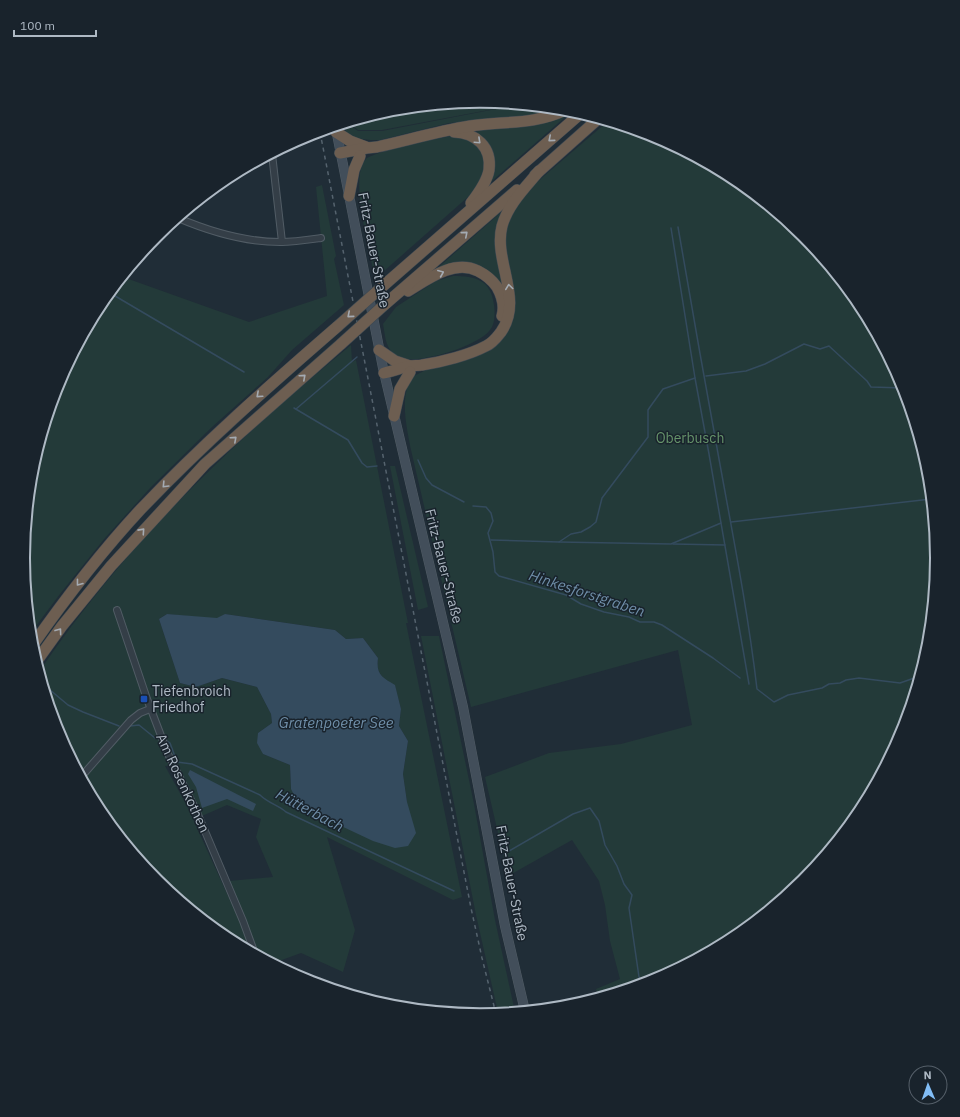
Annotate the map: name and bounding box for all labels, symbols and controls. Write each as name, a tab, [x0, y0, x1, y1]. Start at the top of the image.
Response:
scale bar	[14, 12, 96, 38]
text: 100 m	[20, 18, 55, 33]
one-way arrow	[548, 135, 556, 142]
one-way arrow	[473, 136, 481, 144]
street label: Fritz-Bauer-Straße	[354, 191, 394, 310]
one-way arrow	[461, 232, 468, 239]
one-way arrow	[438, 269, 445, 277]
one-way arrow	[505, 284, 514, 290]
one-way arrow	[347, 311, 355, 318]
one-way arrow	[298, 375, 306, 382]
one-way arrow	[256, 391, 263, 398]
park label: Oberbusch	[656, 429, 724, 447]
one-way arrow	[229, 436, 237, 443]
one-way arrow	[162, 480, 170, 488]
street label: Fritz-Bauer-Straße	[421, 507, 467, 626]
one-way arrow	[138, 528, 145, 536]
water label: Hinkesforstgraben	[527, 565, 647, 621]
one-way arrow	[77, 578, 84, 585]
one-way arrow	[54, 628, 61, 635]
place label: Tiefenbroich Friedhof	[152, 682, 231, 716]
marker: Tiefenbroich Friedhof	[139, 694, 149, 704]
water label: Gratenpoeter See	[279, 713, 394, 732]
street label: Am Rosenkothen	[152, 731, 214, 835]
water label: Hütterbach	[273, 784, 347, 836]
street label: Fritz-Bauer-Straße	[492, 824, 532, 943]
north arrow	[908, 1065, 948, 1105]
text: N	[923, 1068, 932, 1082]

